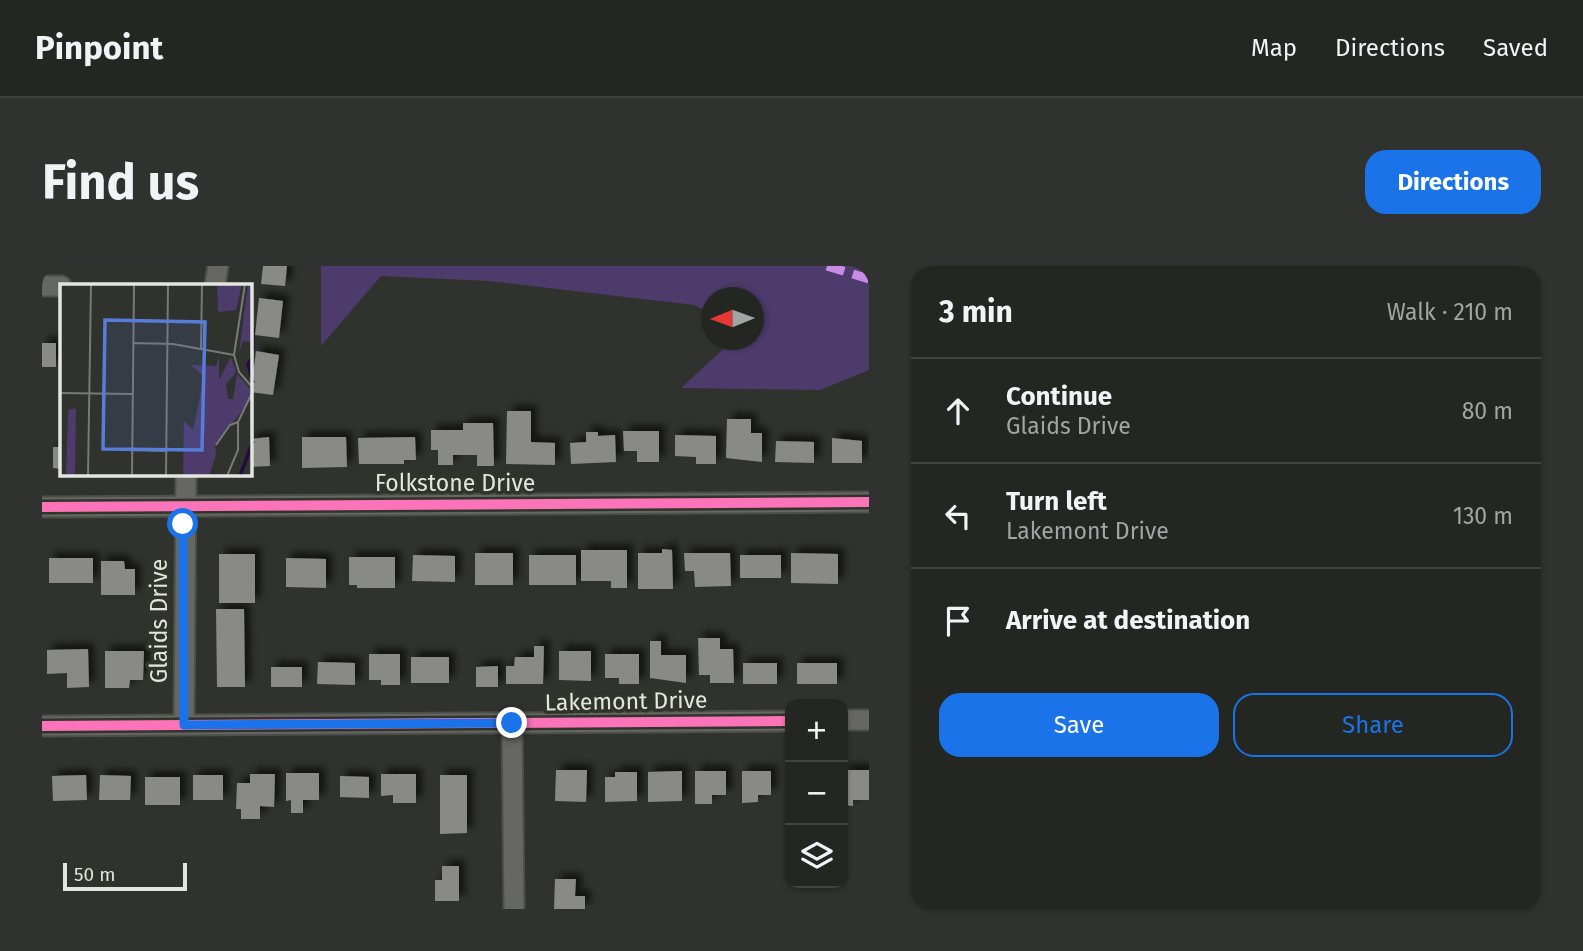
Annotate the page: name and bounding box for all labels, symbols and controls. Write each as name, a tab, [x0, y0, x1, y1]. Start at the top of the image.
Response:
text: Pinpoint	[35, 28, 163, 68]
text: Map	[1251, 34, 1297, 62]
text: Directions	[1335, 34, 1445, 62]
text: Saved	[1483, 34, 1548, 62]
button: Directions	[1365, 150, 1541, 214]
text: Find us	[42, 153, 199, 212]
inset map	[60, 284, 252, 476]
north arrow	[701, 287, 764, 350]
text: 3 min	[939, 294, 1013, 330]
text: Walk · 210 m	[1387, 298, 1513, 326]
text: Continue	[1006, 381, 1112, 412]
icon: ahead	[939, 392, 977, 430]
text: 80 m	[1462, 397, 1513, 425]
text: Glaids Drive	[1006, 412, 1131, 440]
street label: Folkstone Drive	[375, 469, 535, 497]
text: Turn left	[1006, 486, 1107, 517]
icon: left	[939, 497, 977, 535]
text: 130 m	[1453, 502, 1513, 530]
route start	[167, 508, 198, 539]
text: Lakemont Drive	[1006, 517, 1169, 545]
street label: Glaids Drive	[145, 559, 173, 683]
icon: arrive	[939, 602, 977, 640]
text: Arrive at destination	[1006, 605, 1250, 636]
street label: Lakemont Drive	[544, 686, 708, 716]
button: Save	[939, 693, 1219, 757]
button: Share	[1233, 693, 1513, 757]
map controls	[785, 699, 848, 888]
button: +	[785, 699, 848, 762]
route end	[496, 707, 527, 738]
button: −	[785, 762, 848, 825]
button: layers	[785, 825, 848, 888]
scale bar	[63, 860, 187, 892]
text: 50 m	[74, 863, 115, 886]

